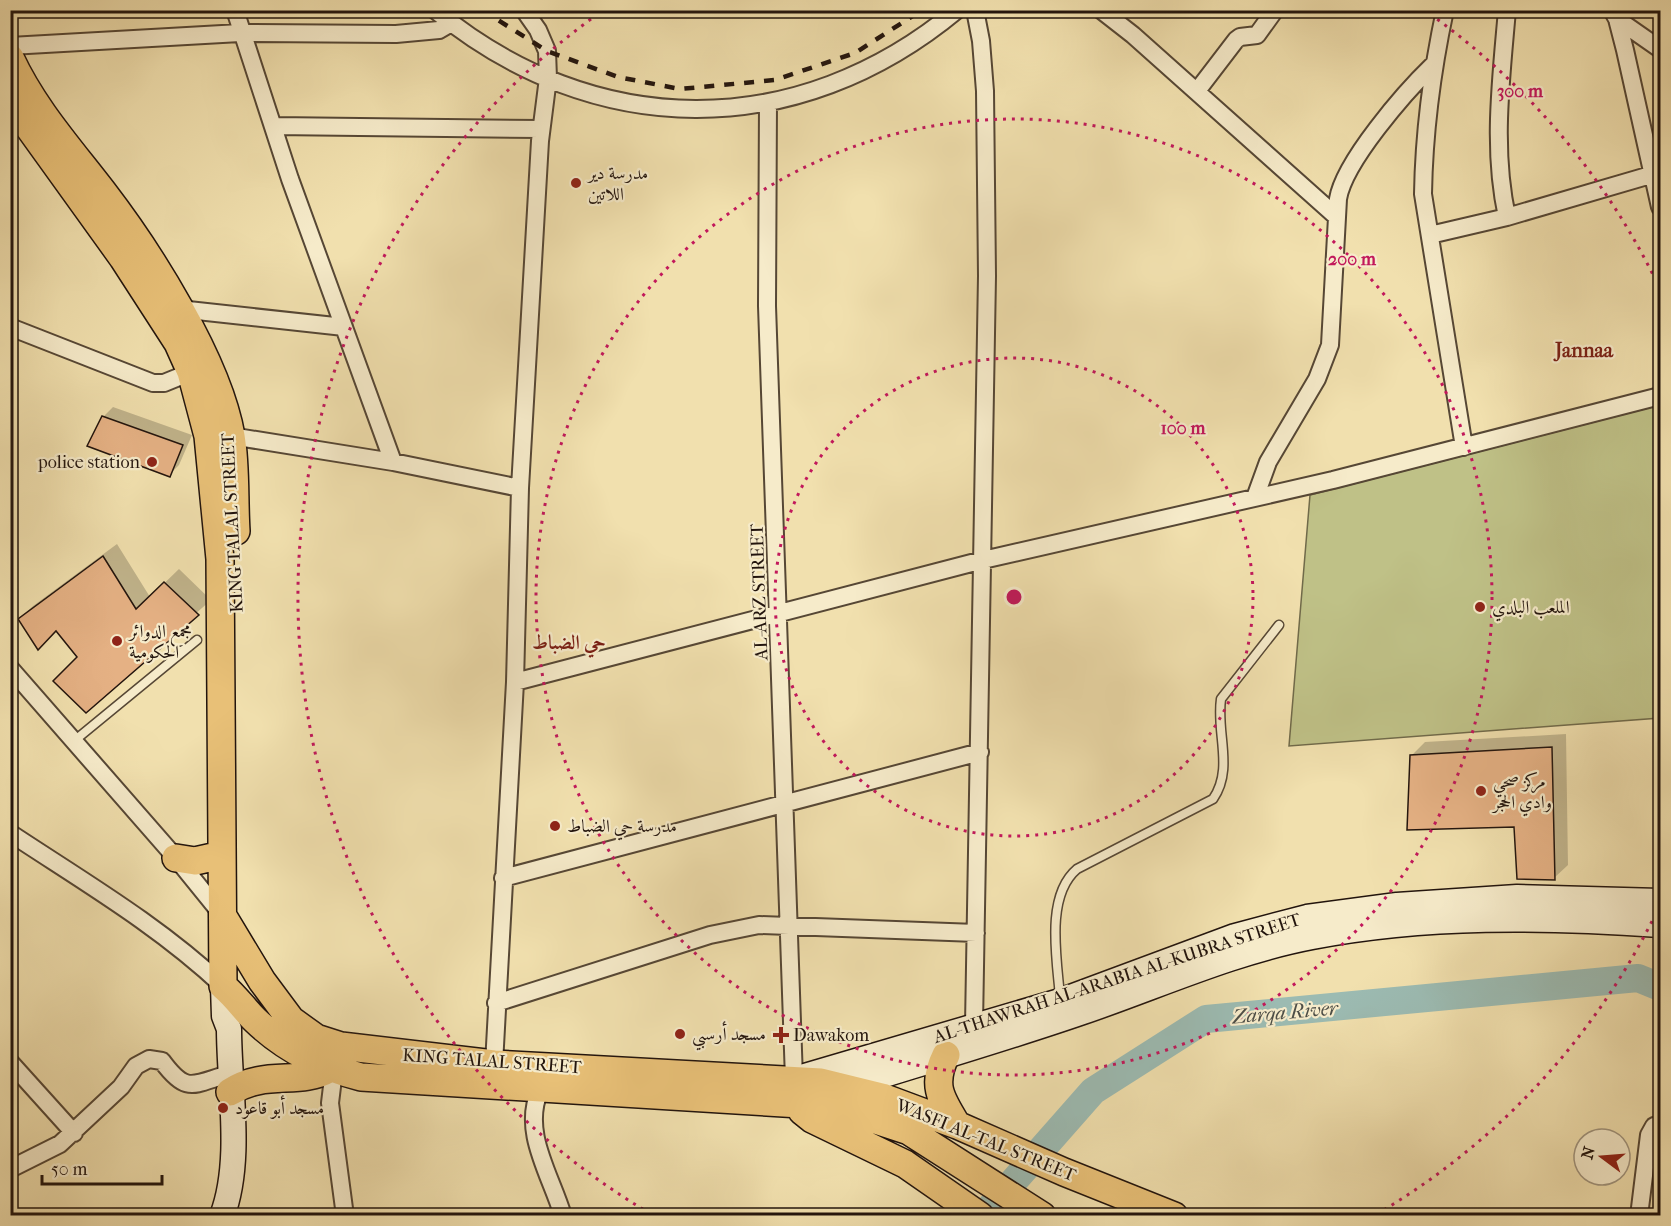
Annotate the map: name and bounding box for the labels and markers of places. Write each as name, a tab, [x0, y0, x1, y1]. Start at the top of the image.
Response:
place label: مدرسة دير اللاتين	[586, 163, 648, 205]
marker: مدرسة دير اللاتين	[569, 176, 583, 190]
place label: police station	[37, 452, 141, 473]
marker: police station	[145, 455, 159, 469]
centre of rings	[1004, 587, 1024, 607]
place label: الملعب البلدي	[1492, 597, 1570, 622]
marker: الملعب البلدي	[1473, 600, 1487, 614]
place label: مجمع الدوائر الحكومية	[127, 621, 192, 663]
marker: مجمع الدوائر الحكومية	[110, 634, 124, 648]
place label: مركز صحي وادي الحجر	[1491, 771, 1552, 817]
marker: مركز صحي وادي الحجر	[1474, 784, 1488, 798]
place label: مدرسة حي الضباط	[567, 816, 677, 841]
marker: مدرسة حي الضباط	[548, 819, 562, 833]
place label: مسجد أرسبي	[692, 1021, 766, 1051]
place label: Dawakom	[793, 1025, 869, 1046]
marker: مسجد أرسبي	[673, 1027, 687, 1041]
marker: Dawakom	[774, 1028, 788, 1042]
place label: مسجد أبو قاعود	[235, 1095, 324, 1119]
marker: مسجد أبو قاعود	[216, 1101, 230, 1115]

